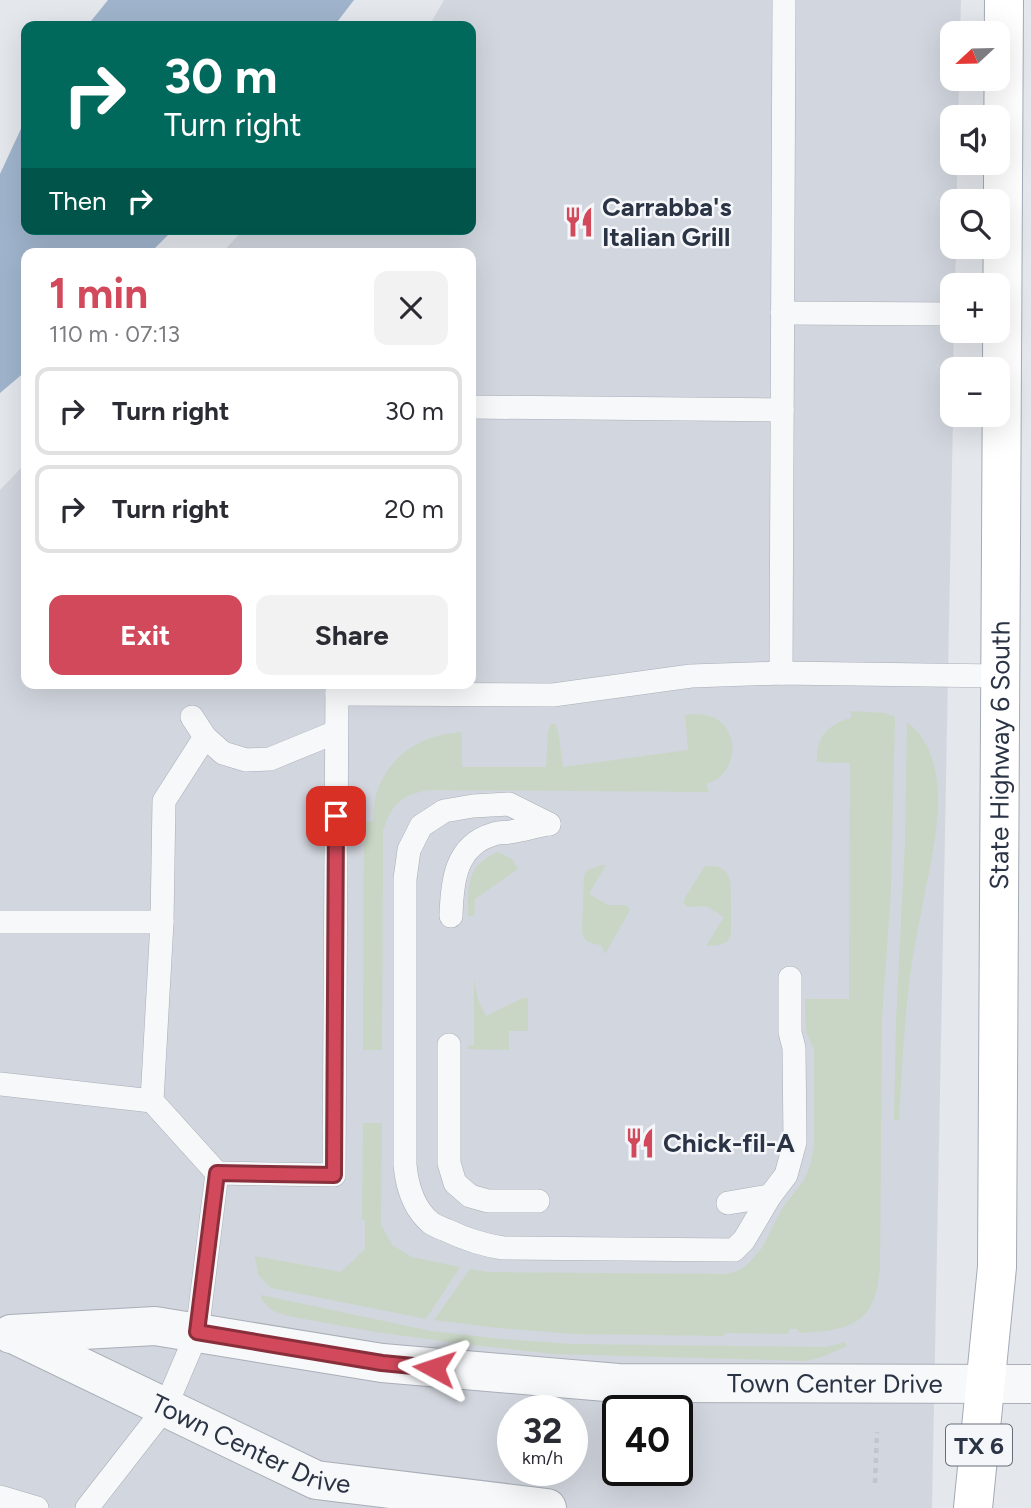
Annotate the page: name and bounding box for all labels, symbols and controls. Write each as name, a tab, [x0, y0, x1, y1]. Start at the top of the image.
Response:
north arrow	[940, 21, 1010, 91]
map controls	[940, 21, 1010, 427]
text: 30 m	[164, 46, 277, 105]
icon: right	[49, 49, 140, 140]
button: sound	[940, 105, 1010, 175]
text: Turn right	[164, 106, 302, 144]
icon: right	[121, 182, 159, 220]
text: Then	[49, 185, 107, 217]
button: search	[940, 189, 1010, 259]
place label: Carrabba's Italian Grill	[602, 191, 732, 253]
restaurant icon: Carrabba's Italian Grill	[562, 205, 596, 239]
text: 1 min	[49, 268, 148, 319]
button: close	[374, 271, 448, 345]
button: +	[940, 273, 1010, 343]
text: 110 m · 07:13	[49, 320, 180, 348]
button: −	[940, 357, 1010, 427]
icon: right	[53, 392, 91, 430]
text: Turn right	[112, 395, 229, 427]
text: 30 m	[385, 395, 444, 427]
icon: right	[53, 490, 91, 528]
text: Turn right	[112, 493, 229, 525]
text: 20 m	[384, 493, 444, 525]
button: Exit	[49, 595, 242, 675]
button: Share	[256, 595, 448, 675]
street label: State Highway 6 South	[983, 621, 1017, 890]
pin	[306, 786, 366, 846]
icon: arrive	[317, 797, 355, 835]
restaurant icon: Chick-fil-A	[623, 1126, 657, 1160]
place label: Chick-fil-A	[663, 1127, 795, 1159]
position arrow	[397, 1331, 471, 1405]
street label: Town Center Drive	[727, 1367, 943, 1400]
street label: Town Center Drive	[146, 1387, 352, 1500]
speed limit sign: 40	[602, 1395, 693, 1486]
text: 32	[523, 1410, 562, 1452]
road number: TX 6	[946, 1424, 1012, 1465]
text: km/h	[522, 1447, 563, 1469]

